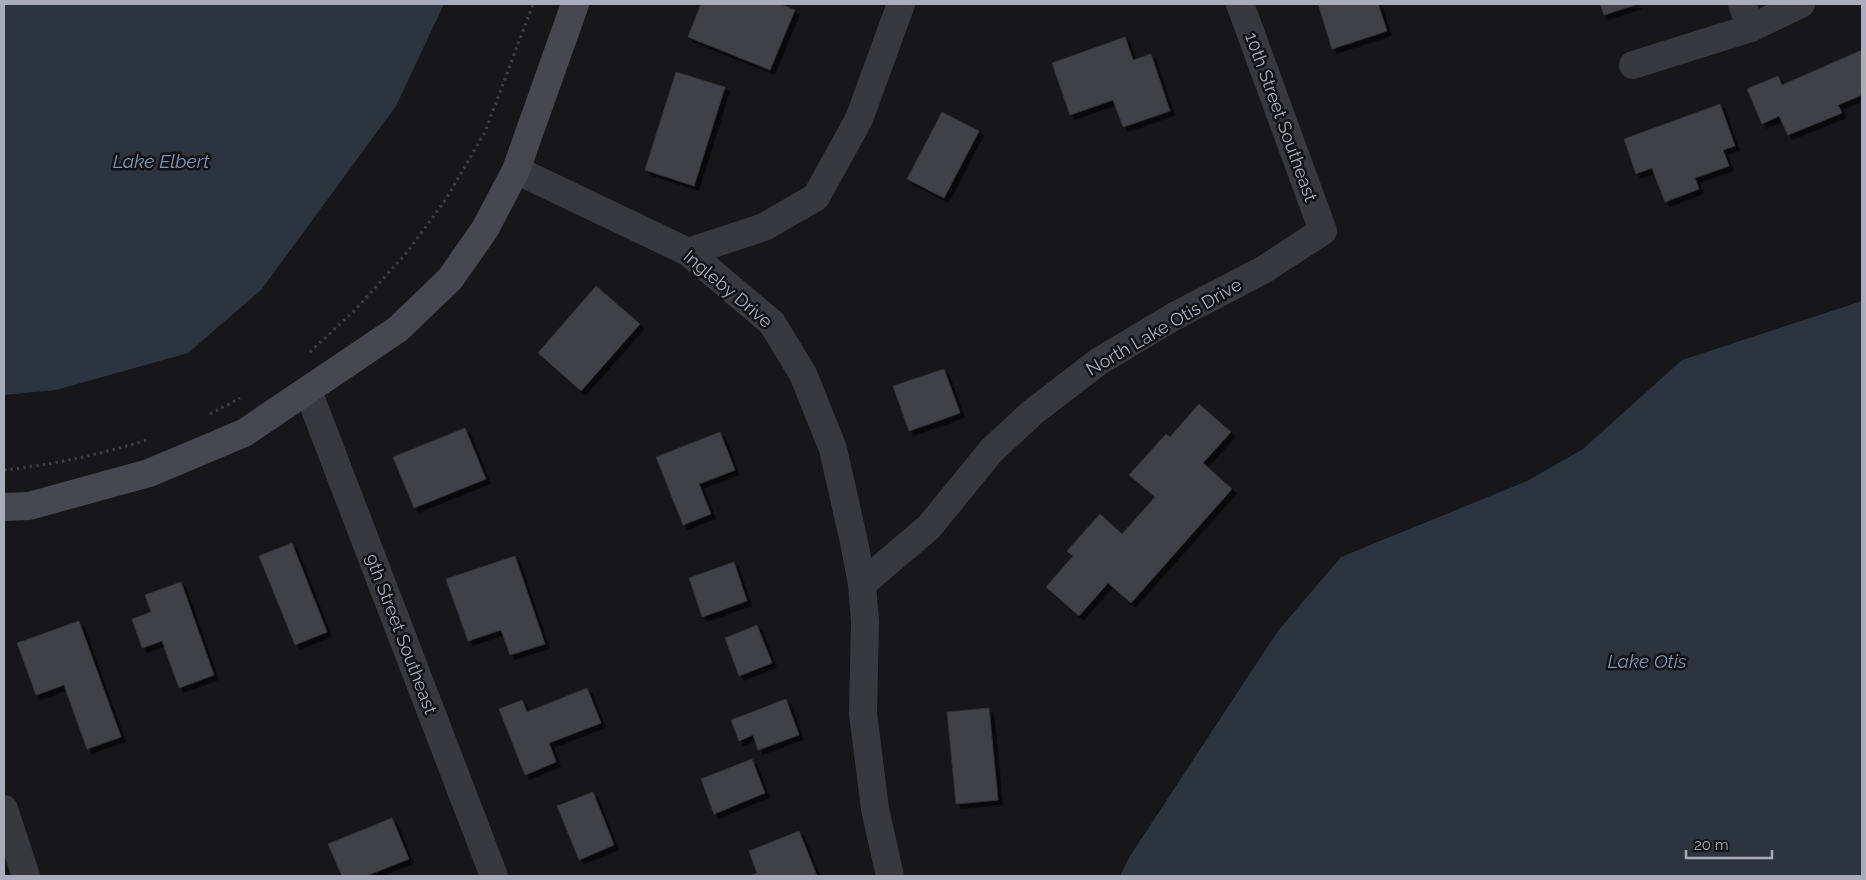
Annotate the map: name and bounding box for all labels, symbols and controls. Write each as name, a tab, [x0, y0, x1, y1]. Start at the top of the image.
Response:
street label: 10th Street Southeast	[1241, 29, 1322, 204]
water label: Lake Elbert	[113, 150, 210, 172]
street label: Ingleby Drive	[680, 245, 777, 332]
street label: North Lake Otis Drive	[1082, 273, 1246, 380]
street label: 9th Street Southeast	[361, 551, 442, 717]
water label: Lake Otis	[1607, 650, 1687, 672]
scale bar	[1686, 828, 1772, 860]
text: 20 m	[1694, 836, 1729, 854]

